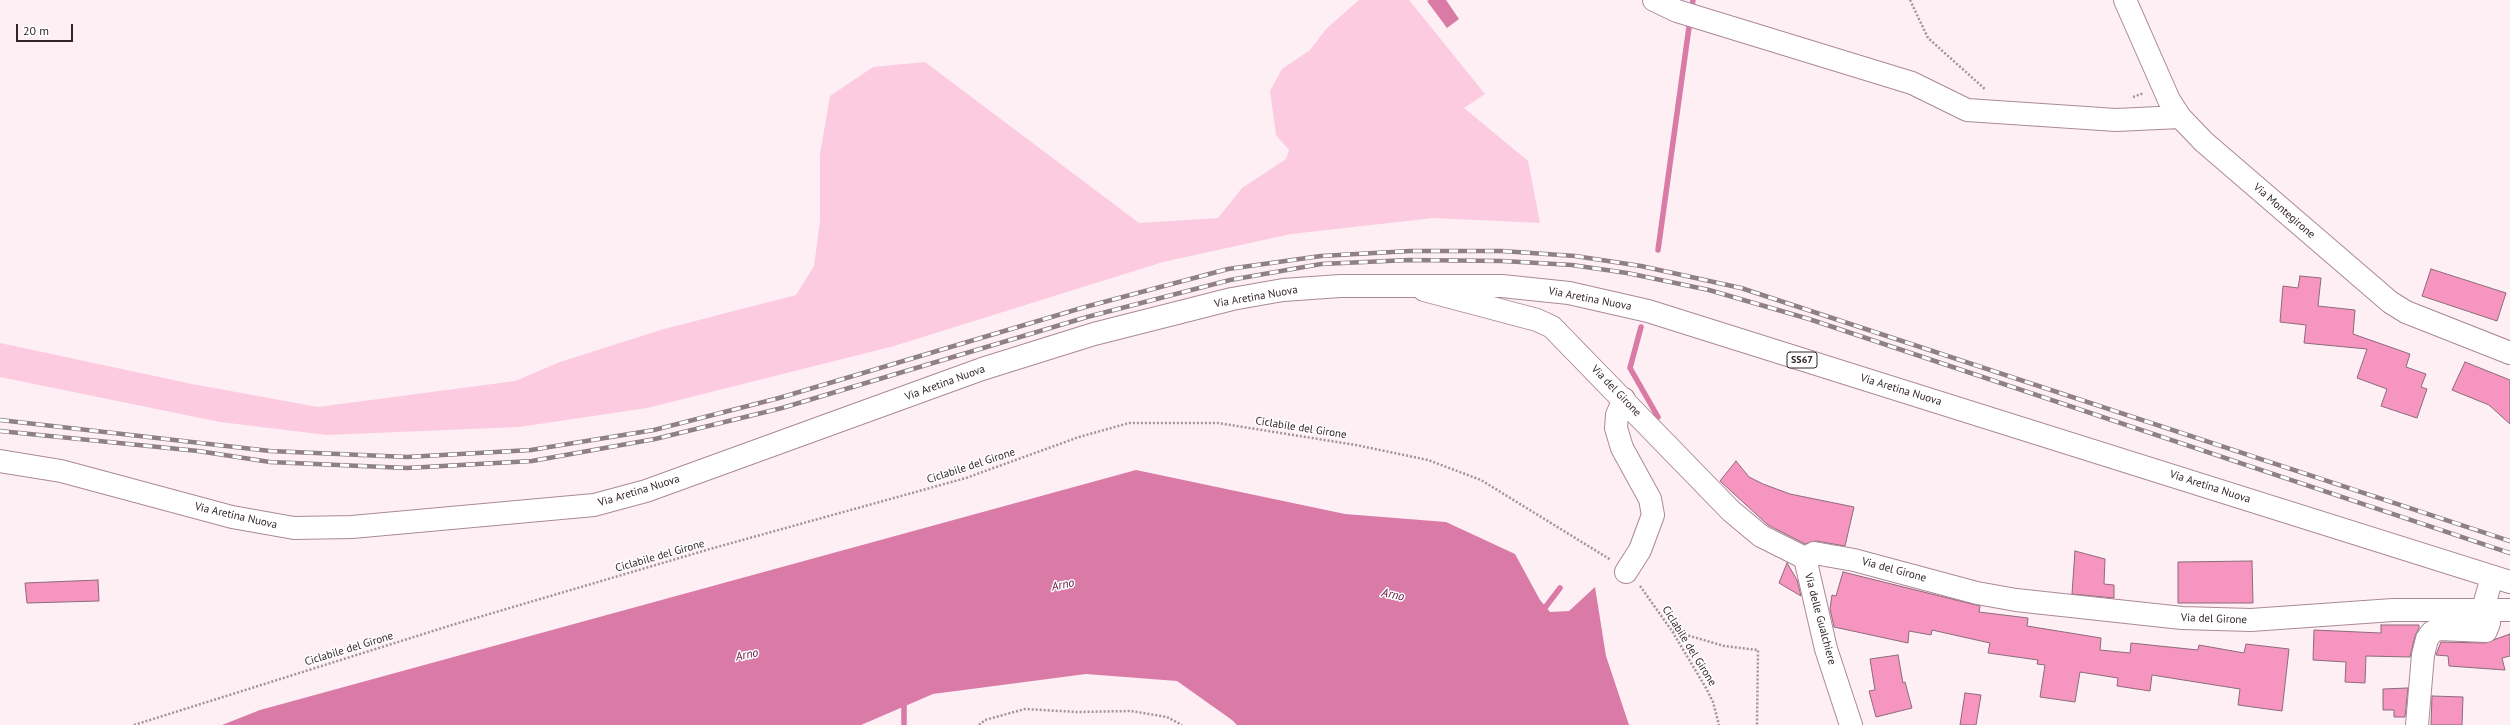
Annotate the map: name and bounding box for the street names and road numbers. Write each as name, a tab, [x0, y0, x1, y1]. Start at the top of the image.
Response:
street label: Via Montegirone	[2250, 181, 2318, 241]
street label: Via Aretina Nuova	[1213, 283, 1299, 311]
street label: Via Aretina Nuova	[1547, 284, 1633, 314]
road number: SS67	[1787, 352, 1817, 368]
street label: Via Aretina Nuova	[903, 362, 987, 404]
street label: Via del Girone	[1588, 363, 1644, 419]
street label: Via Aretina Nuova	[1859, 371, 1943, 409]
street label: Ciclabile del Girone	[1255, 414, 1347, 442]
street label: Ciclabile del Girone	[925, 445, 1017, 487]
street label: Via Aretina Nuova	[2168, 468, 2252, 506]
street label: Via Aretina Nuova	[597, 472, 681, 510]
street label: Via Aretina Nuova	[193, 500, 279, 532]
street label: Ciclabile del Girone	[614, 537, 706, 575]
street label: Via del Girone	[1860, 555, 1928, 585]
street label: Via delle Gualchiere	[1801, 572, 1839, 666]
street label: Ciclabile del Girone	[1659, 603, 1719, 689]
street label: Via del Girone	[2181, 611, 2247, 627]
street label: Ciclabile del Girone	[303, 629, 395, 669]

